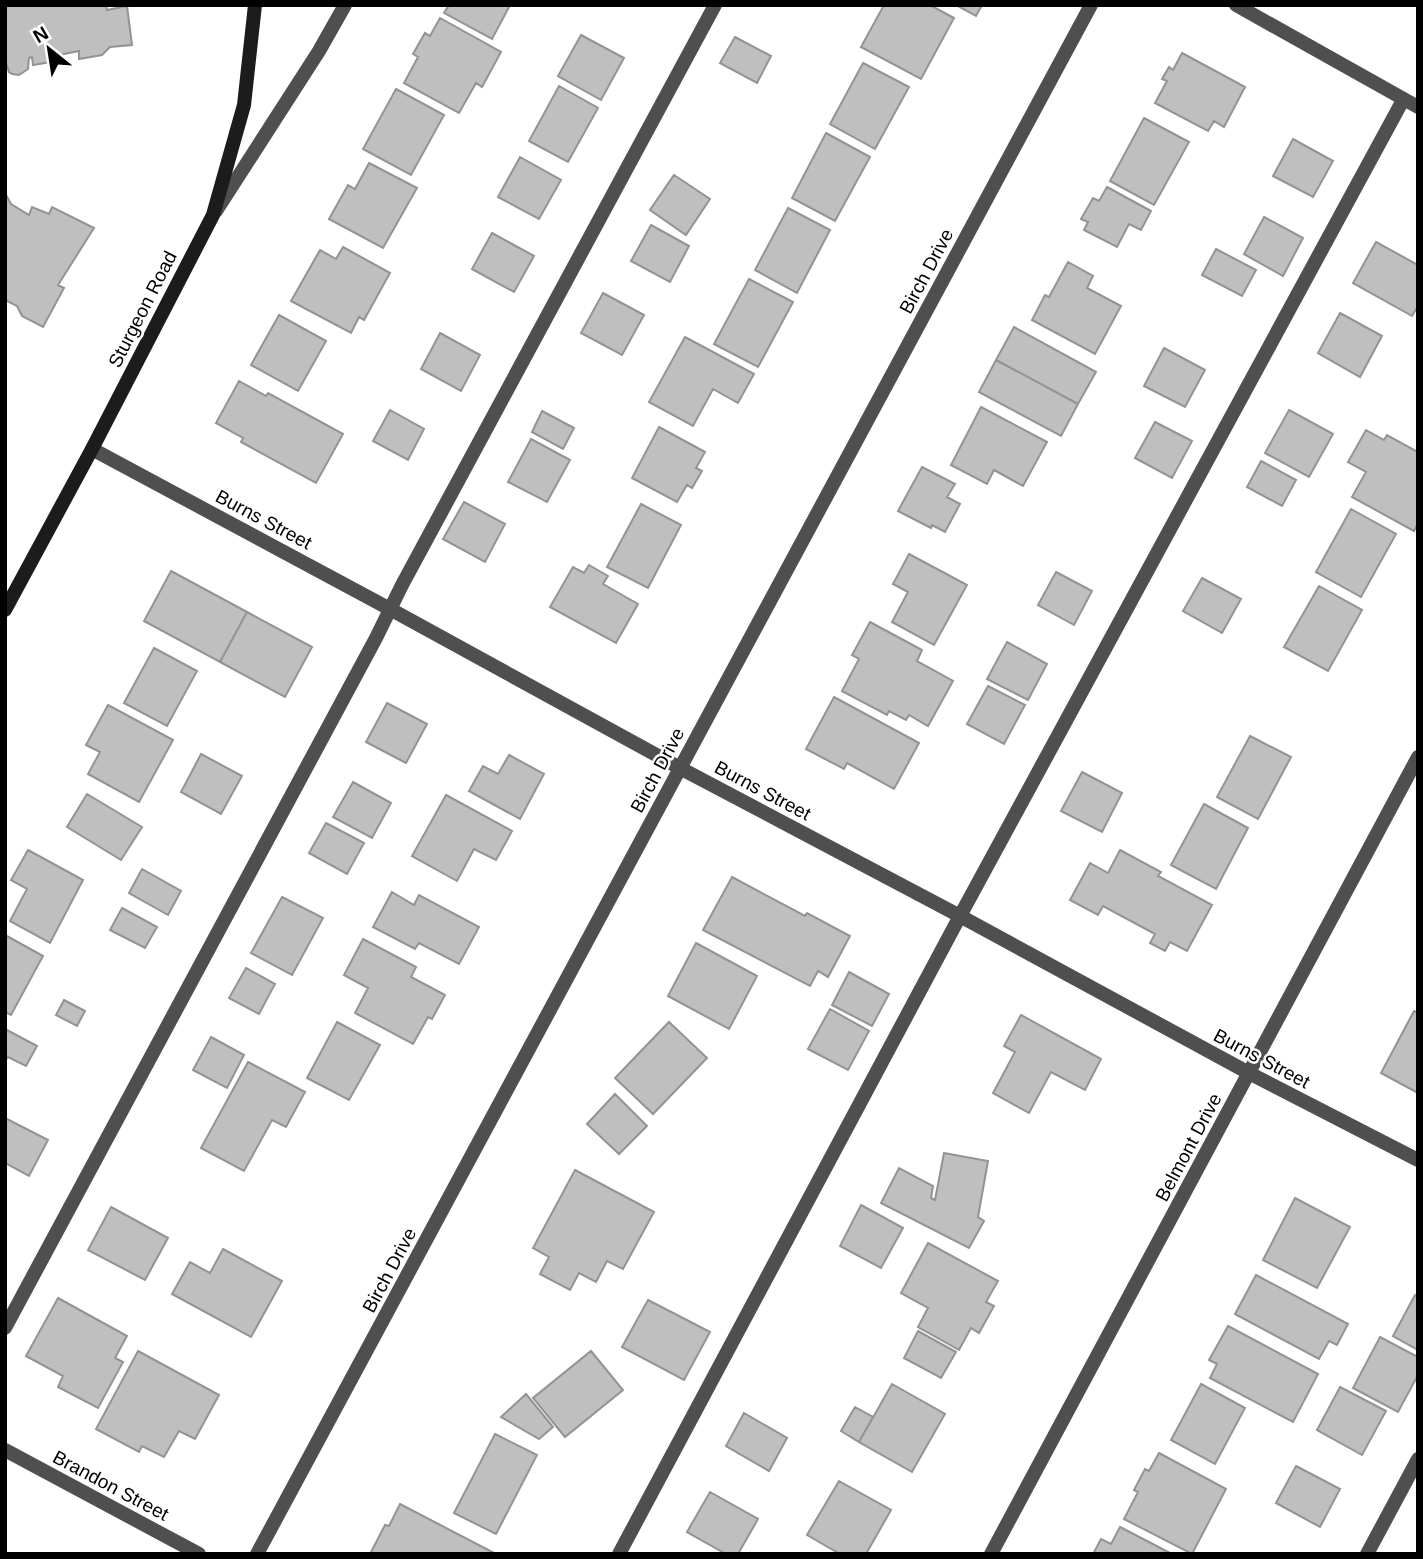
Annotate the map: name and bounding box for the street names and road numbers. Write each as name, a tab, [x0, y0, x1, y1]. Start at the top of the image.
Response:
street label: Birch Drive	[895, 225, 958, 317]
street label: Sturgeon Road	[104, 248, 181, 371]
street label: Burns Street	[212, 485, 316, 554]
street label: Birch Drive	[626, 724, 689, 816]
street label: Burns Street	[711, 756, 815, 825]
street label: Burns Street	[1210, 1024, 1314, 1093]
street label: Belmont Drive	[1151, 1090, 1226, 1205]
street label: Birch Drive	[358, 1224, 421, 1316]
street label: Brandon Street	[49, 1446, 173, 1525]

